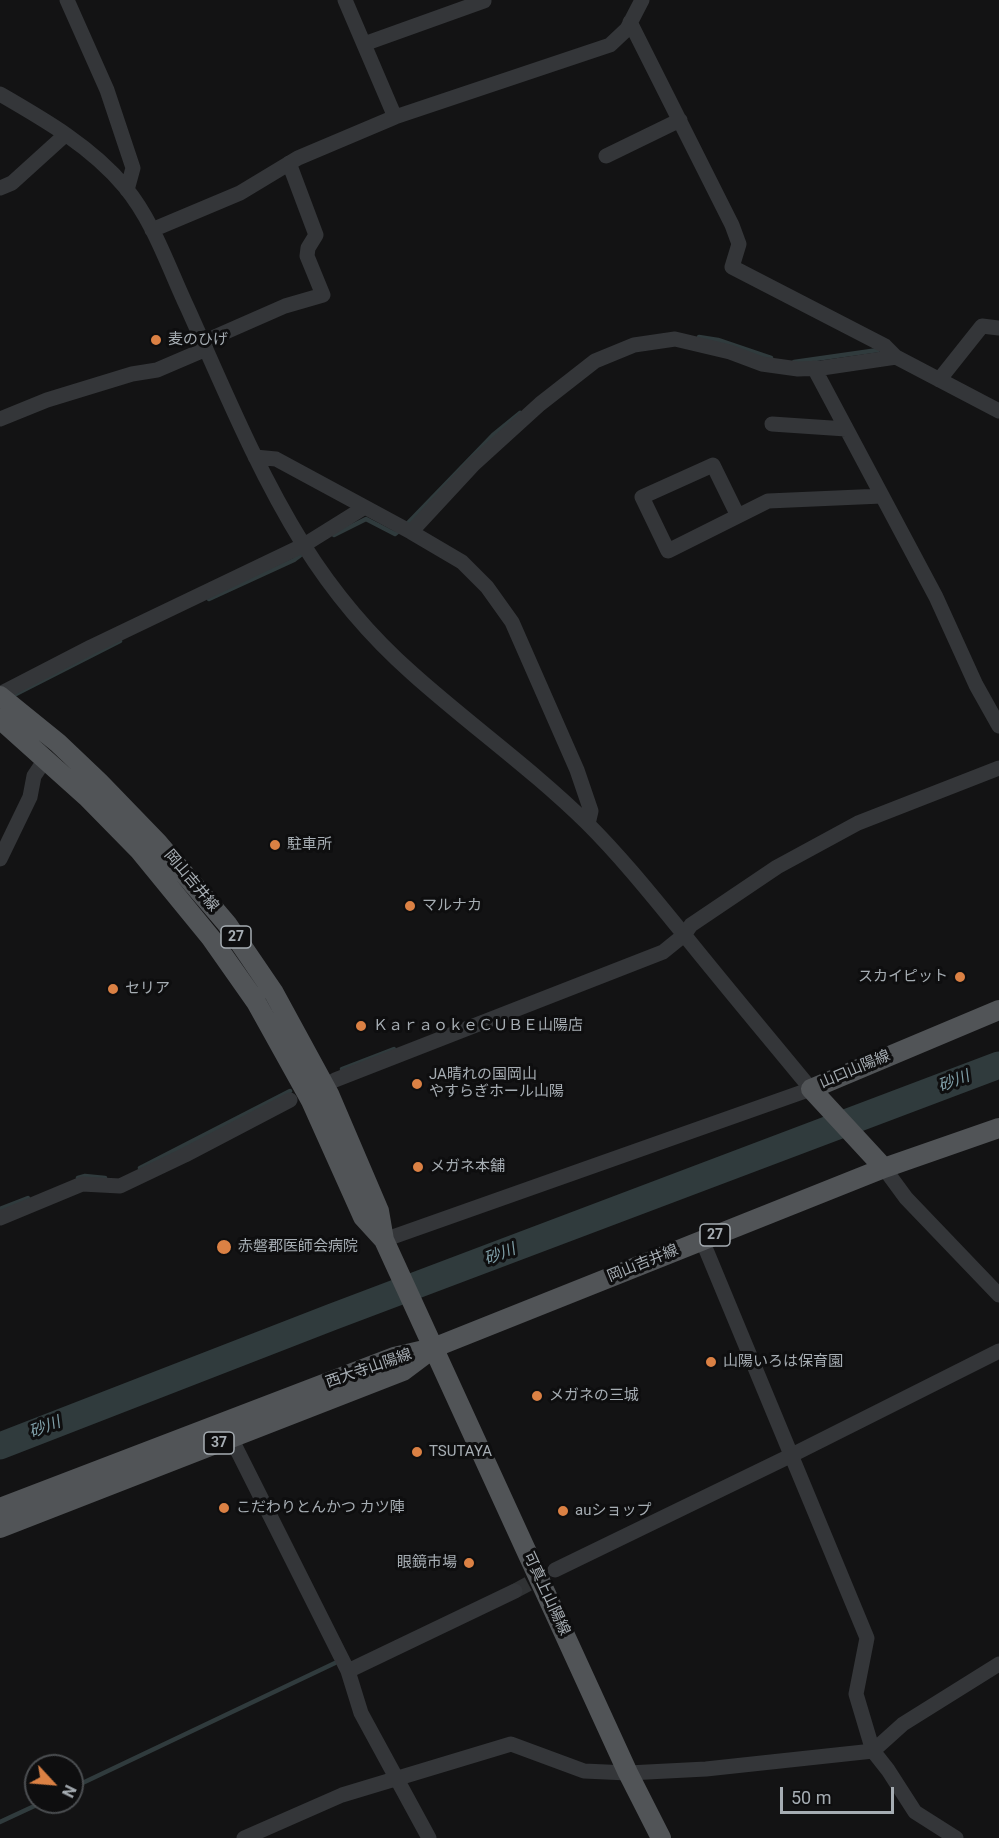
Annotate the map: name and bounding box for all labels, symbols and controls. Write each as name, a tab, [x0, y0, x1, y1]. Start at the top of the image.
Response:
place label: 麦のひげ	[168, 331, 228, 349]
marker: 麦のひげ	[149, 333, 163, 347]
place label: 駐車所	[287, 836, 332, 854]
marker: 駐車所	[268, 838, 282, 852]
street label: 岡山吉井線	[160, 846, 222, 916]
place label: マルナカ	[422, 897, 482, 915]
marker: マルナカ	[403, 899, 417, 913]
road number: 27	[221, 926, 251, 948]
place label: スカイピット	[858, 968, 948, 986]
marker: スカイピット	[953, 970, 967, 984]
place label: セリア	[125, 980, 170, 998]
marker: セリア	[106, 982, 120, 996]
place label: ＫａｒａｏｋｅＣＵＢＥ山陽店	[373, 1017, 583, 1035]
marker: ＫａｒａｏｋｅＣＵＢＥ山陽店	[354, 1019, 368, 1033]
street label: 山口山陽線	[817, 1047, 893, 1093]
place label: JA晴れの国岡山 やすらぎホール山陽	[429, 1066, 564, 1101]
water label: 砂川	[936, 1067, 972, 1097]
marker: JA晴れの国岡山 やすらぎホール山陽	[410, 1077, 424, 1091]
place label: メガネ本舗	[430, 1158, 505, 1176]
marker: メガネ本舗	[411, 1160, 425, 1174]
road number: 27	[700, 1224, 730, 1246]
marker: 赤磐郡医師会病院	[215, 1238, 233, 1256]
place label: 赤磐郡医師会病院	[238, 1238, 358, 1256]
water label: 砂川	[482, 1240, 518, 1270]
street label: 岡山吉井線	[605, 1242, 681, 1286]
street label: 西大寺山陽線	[324, 1346, 414, 1392]
place label: 山陽いろは保育園	[723, 1353, 843, 1371]
marker: 山陽いろは保育園	[704, 1355, 718, 1369]
place label: メガネの三城	[549, 1387, 639, 1405]
marker: メガネの三城	[530, 1389, 544, 1403]
water label: 砂川	[27, 1413, 63, 1443]
road number: 37	[204, 1432, 234, 1454]
place label: TSUTAYA	[429, 1443, 492, 1461]
marker: TSUTAYA	[410, 1445, 424, 1459]
place label: こだわりとんかつ カツ陣	[236, 1499, 405, 1517]
marker: こだわりとんかつ カツ陣	[217, 1501, 231, 1515]
place label: auショップ	[575, 1502, 651, 1520]
marker: auショップ	[556, 1504, 570, 1518]
street label: 可真上山陽線	[519, 1549, 573, 1639]
place label: 眼鏡市場	[397, 1554, 457, 1572]
marker: 眼鏡市場	[462, 1556, 476, 1570]
north arrow	[24, 1754, 84, 1814]
scale bar	[783, 1775, 897, 1813]
text: N	[58, 1782, 80, 1800]
text: 50 m	[791, 1787, 831, 1808]

